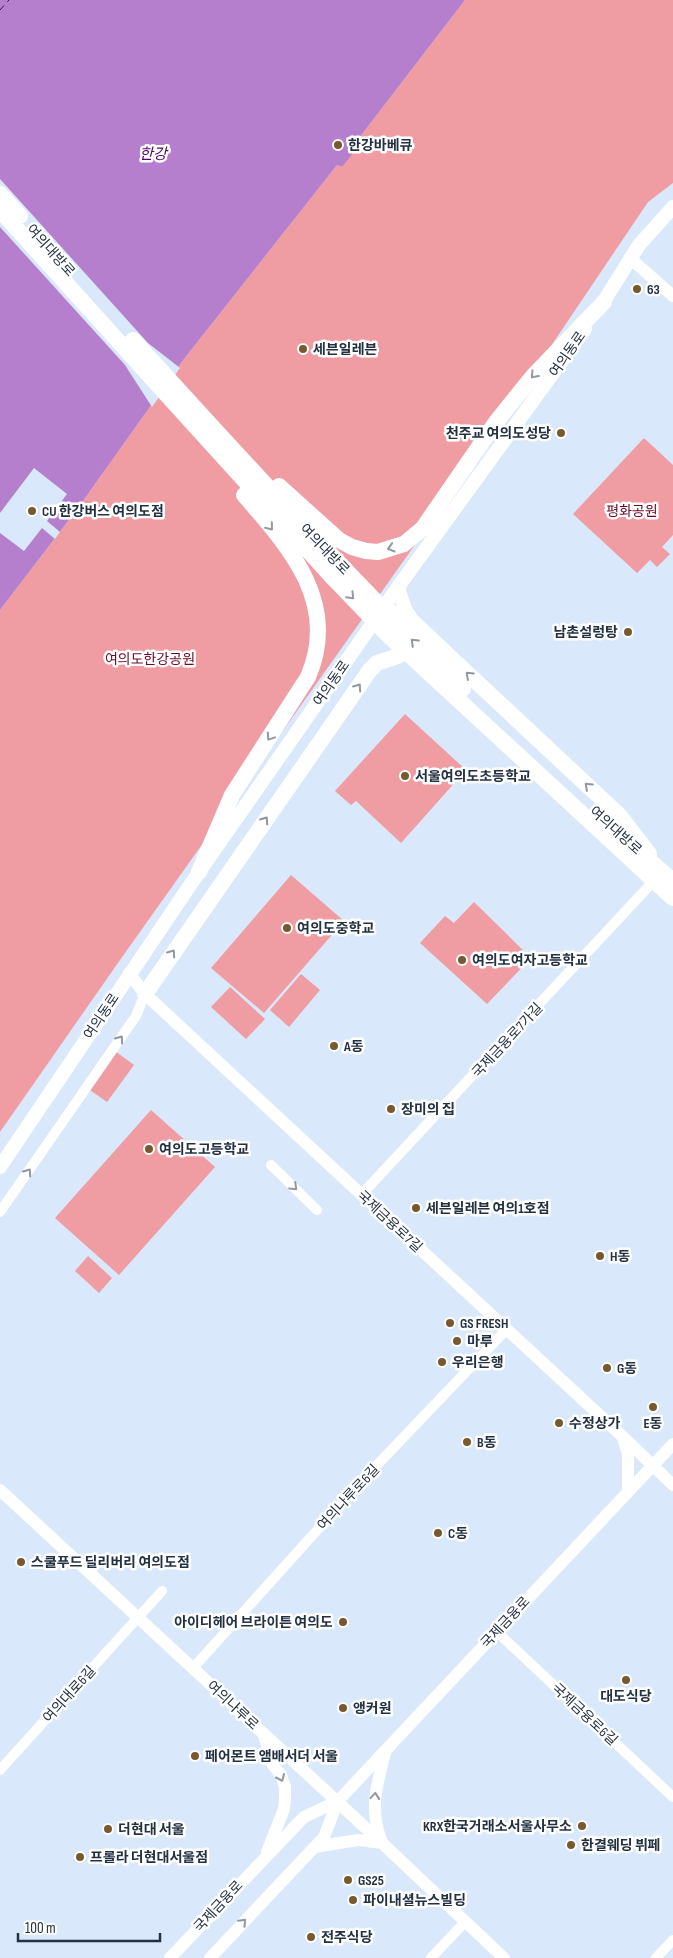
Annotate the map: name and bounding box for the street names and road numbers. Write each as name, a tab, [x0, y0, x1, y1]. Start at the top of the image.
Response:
street label: 여의대방로	[23, 221, 79, 280]
street label: 여의동로	[546, 328, 589, 380]
street label: 여의대방로	[296, 520, 353, 578]
street label: 여의동로	[310, 657, 353, 709]
street label: 여의대방로	[586, 803, 645, 858]
street label: 여의동로	[80, 990, 123, 1042]
street label: 국제금융로7가길	[468, 1000, 546, 1081]
street label: 국제금융로7길	[354, 1187, 426, 1256]
street label: 여의나루로6길	[314, 1461, 383, 1534]
street label: 국제금융로	[477, 1593, 534, 1652]
street label: 여의대로6길	[39, 1662, 99, 1726]
street label: 여의나루로	[203, 1677, 262, 1734]
street label: 국제금융로6길	[548, 1680, 621, 1749]
street label: 국제금융로	[190, 1877, 247, 1936]

